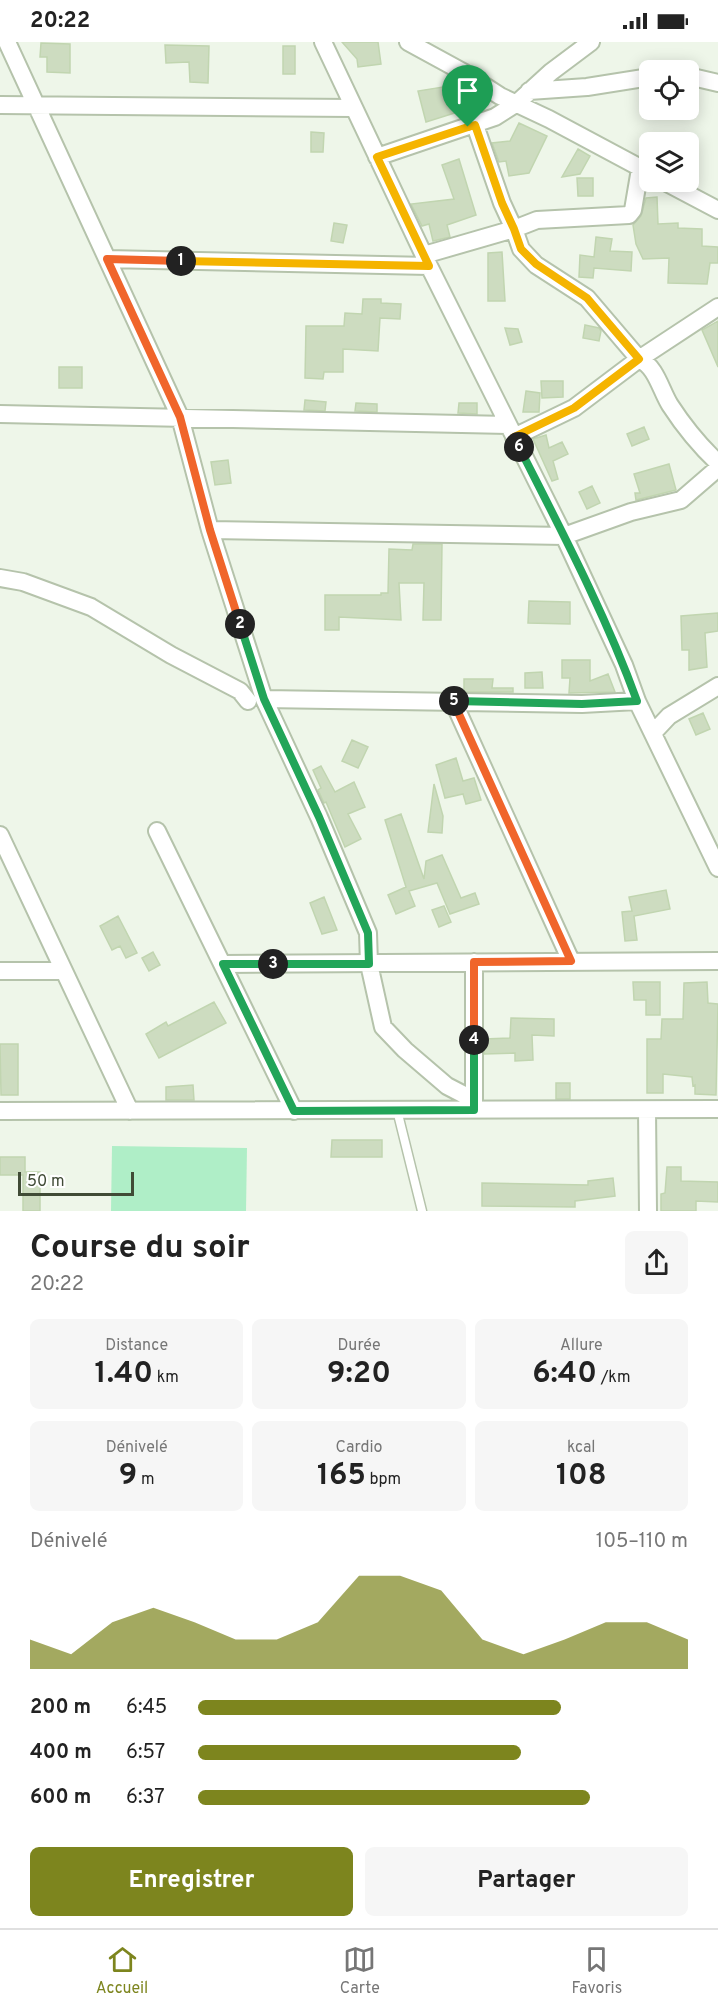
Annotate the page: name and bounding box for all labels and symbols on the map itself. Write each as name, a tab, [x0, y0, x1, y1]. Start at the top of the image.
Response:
pin	[442, 65, 493, 127]
pin: 1	[166, 246, 196, 276]
pin: 6	[504, 432, 534, 462]
pin: 2	[225, 609, 255, 639]
pin: 5	[439, 686, 469, 716]
pin: 3	[258, 949, 288, 979]
pin: 4	[459, 1025, 489, 1055]
scale bar	[18, 1169, 134, 1196]

